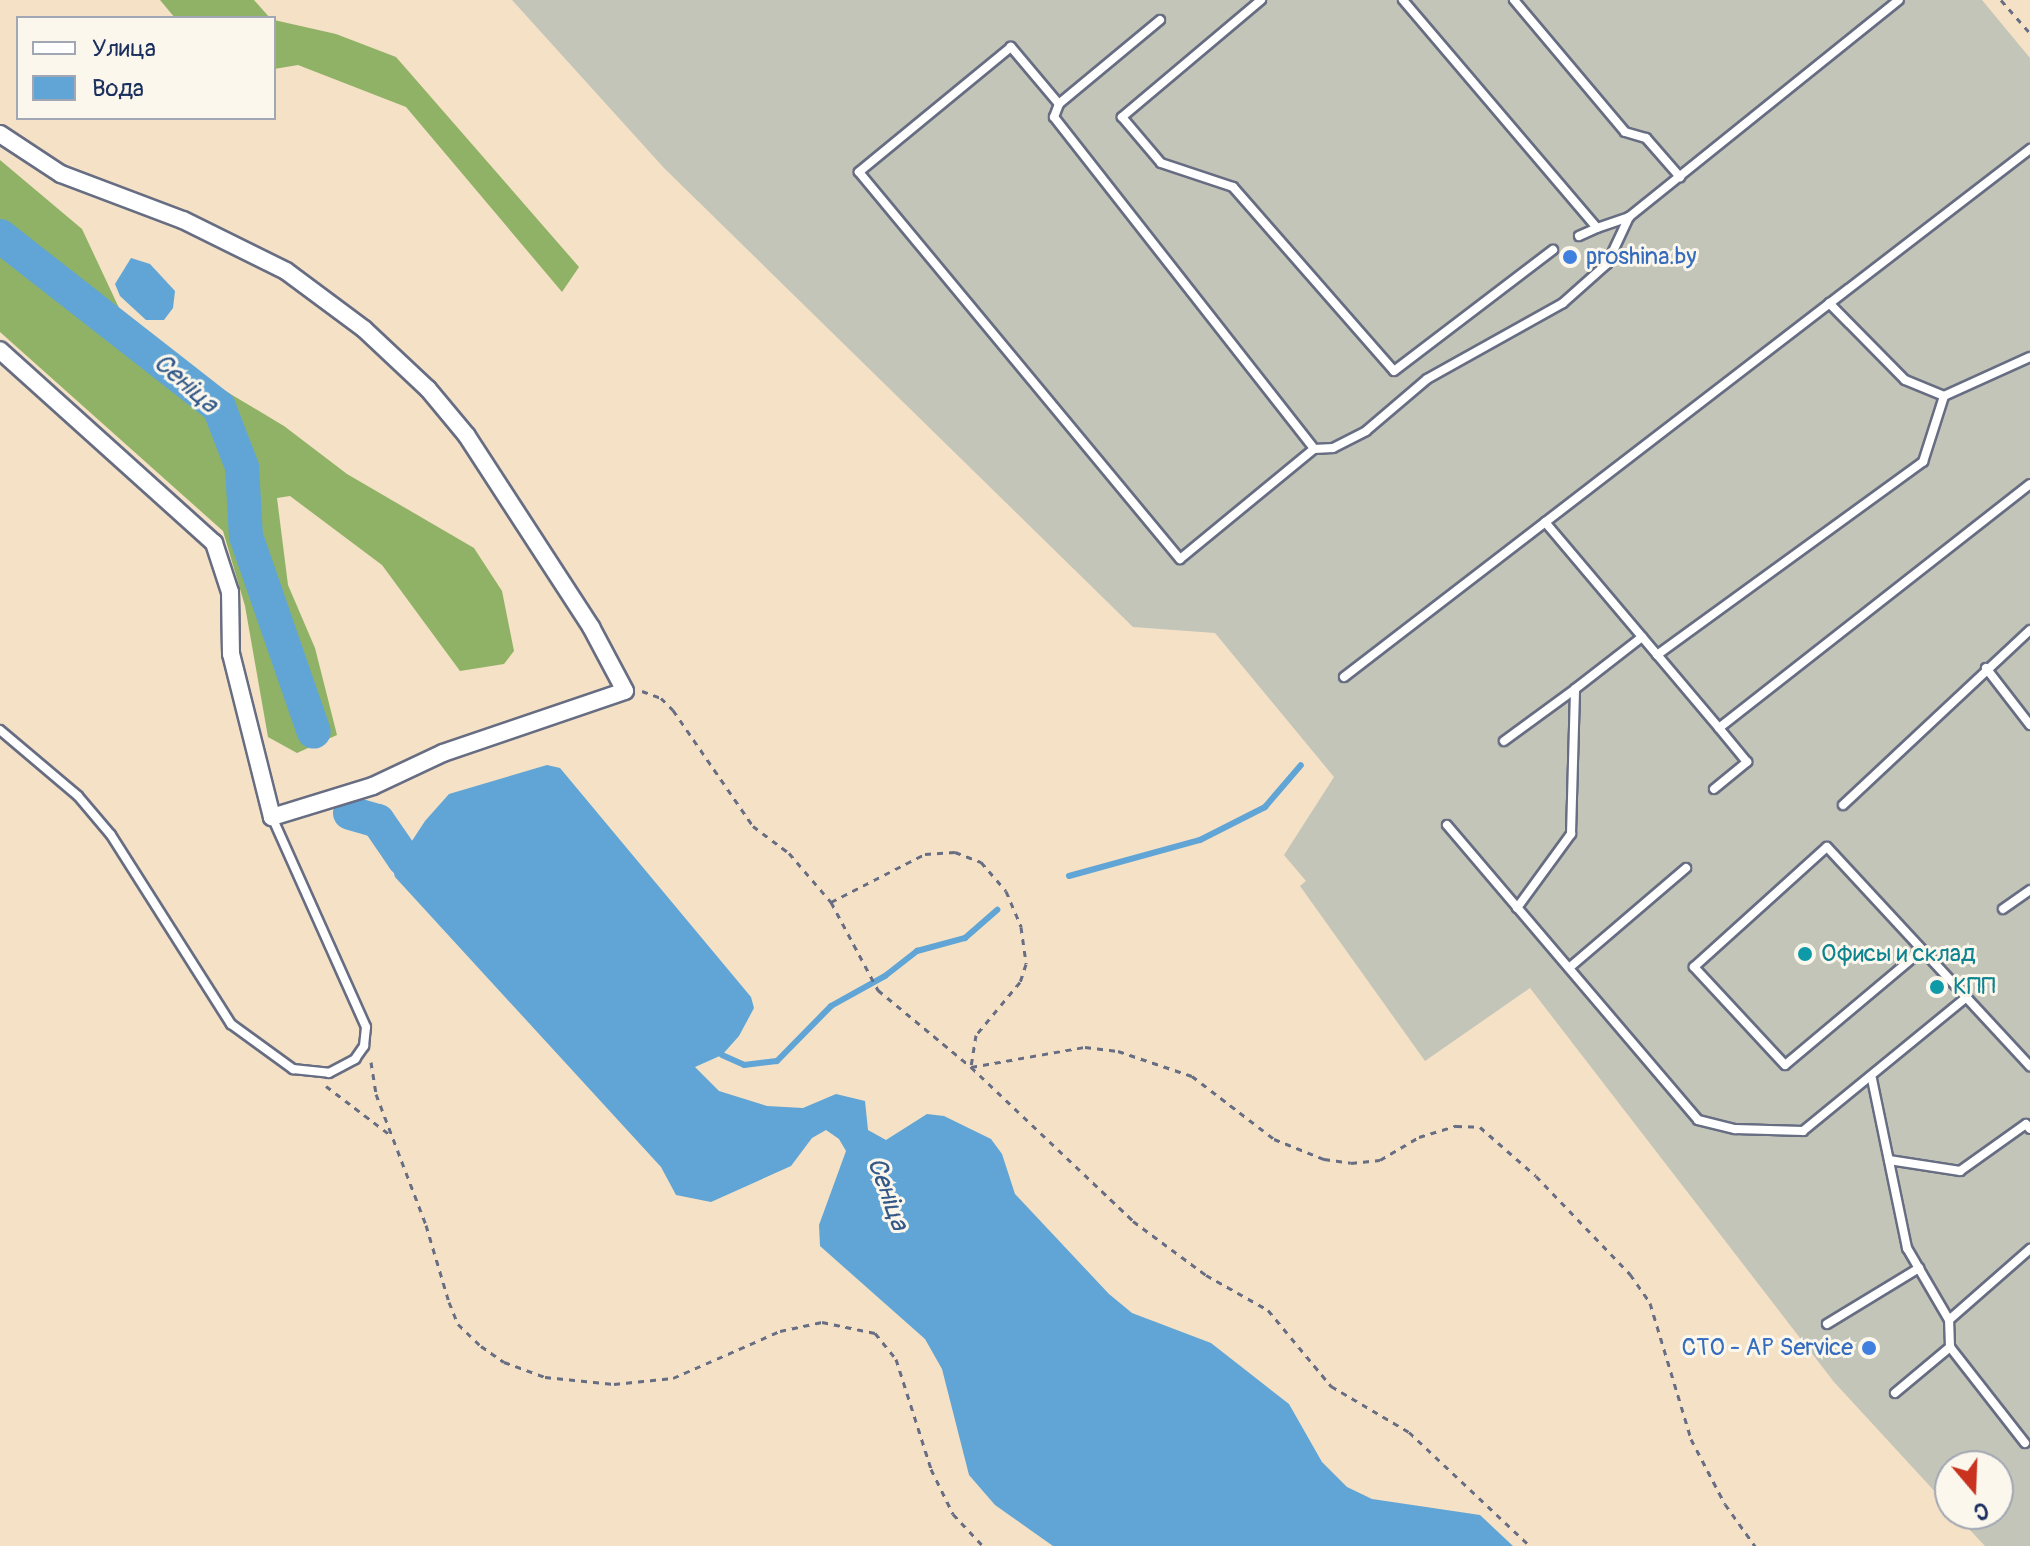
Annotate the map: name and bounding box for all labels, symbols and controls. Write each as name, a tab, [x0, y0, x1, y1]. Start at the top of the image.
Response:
legend	[16, 16, 276, 120]
text: Улица	[92, 34, 156, 63]
text: Вода	[92, 74, 144, 103]
place label: proshina.by	[1586, 243, 1697, 271]
marker: proshina.by	[1561, 248, 1579, 266]
water label: Сеніца	[147, 348, 223, 420]
place label: Офисы и склад	[1821, 940, 1975, 968]
marker: Офисы и склад	[1796, 945, 1814, 963]
place label: КПП	[1953, 973, 1996, 1001]
marker: КПП	[1928, 978, 1946, 996]
water label: Сеніца	[860, 1153, 914, 1235]
place label: СТО - AP Service	[1681, 1334, 1853, 1362]
marker: СТО - AP Service	[1860, 1339, 1878, 1357]
north arrow	[1934, 1450, 2014, 1530]
text: С	[1970, 1495, 1992, 1526]

